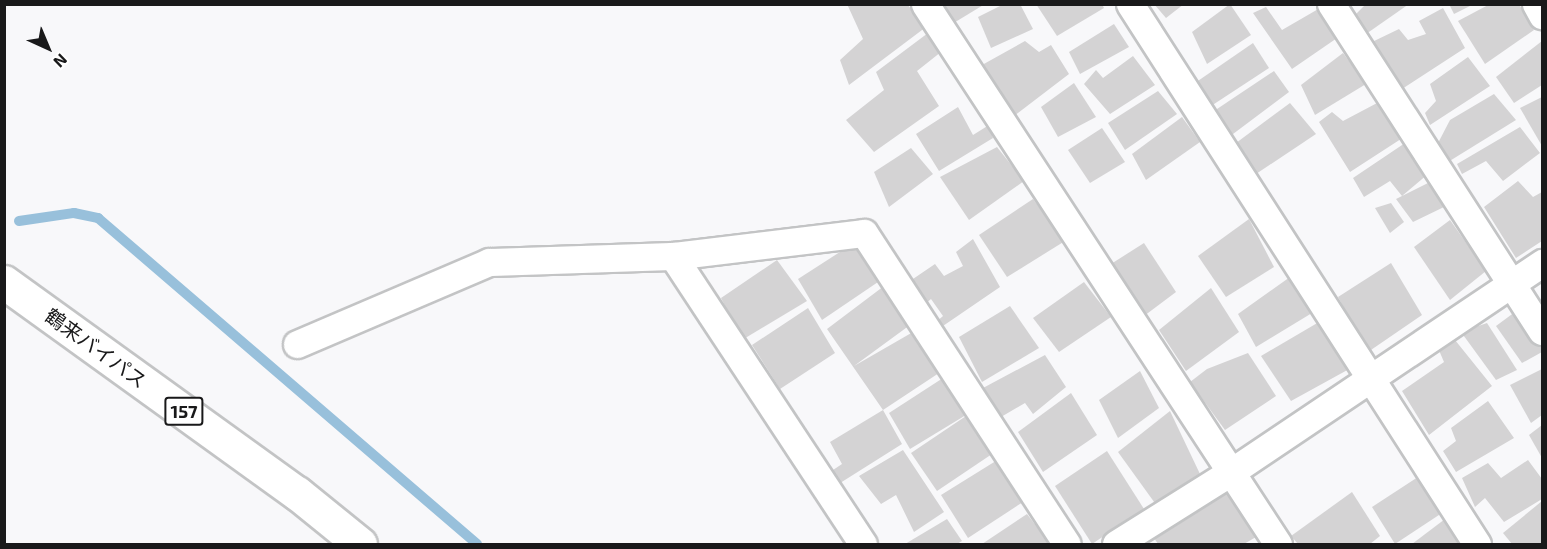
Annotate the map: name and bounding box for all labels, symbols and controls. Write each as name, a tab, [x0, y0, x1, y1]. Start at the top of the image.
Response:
north arrow	[18, 18, 78, 78]
text: N	[50, 50, 72, 72]
street label: 鶴来バイパス	[40, 303, 152, 393]
road number: 157	[163, 396, 205, 426]

